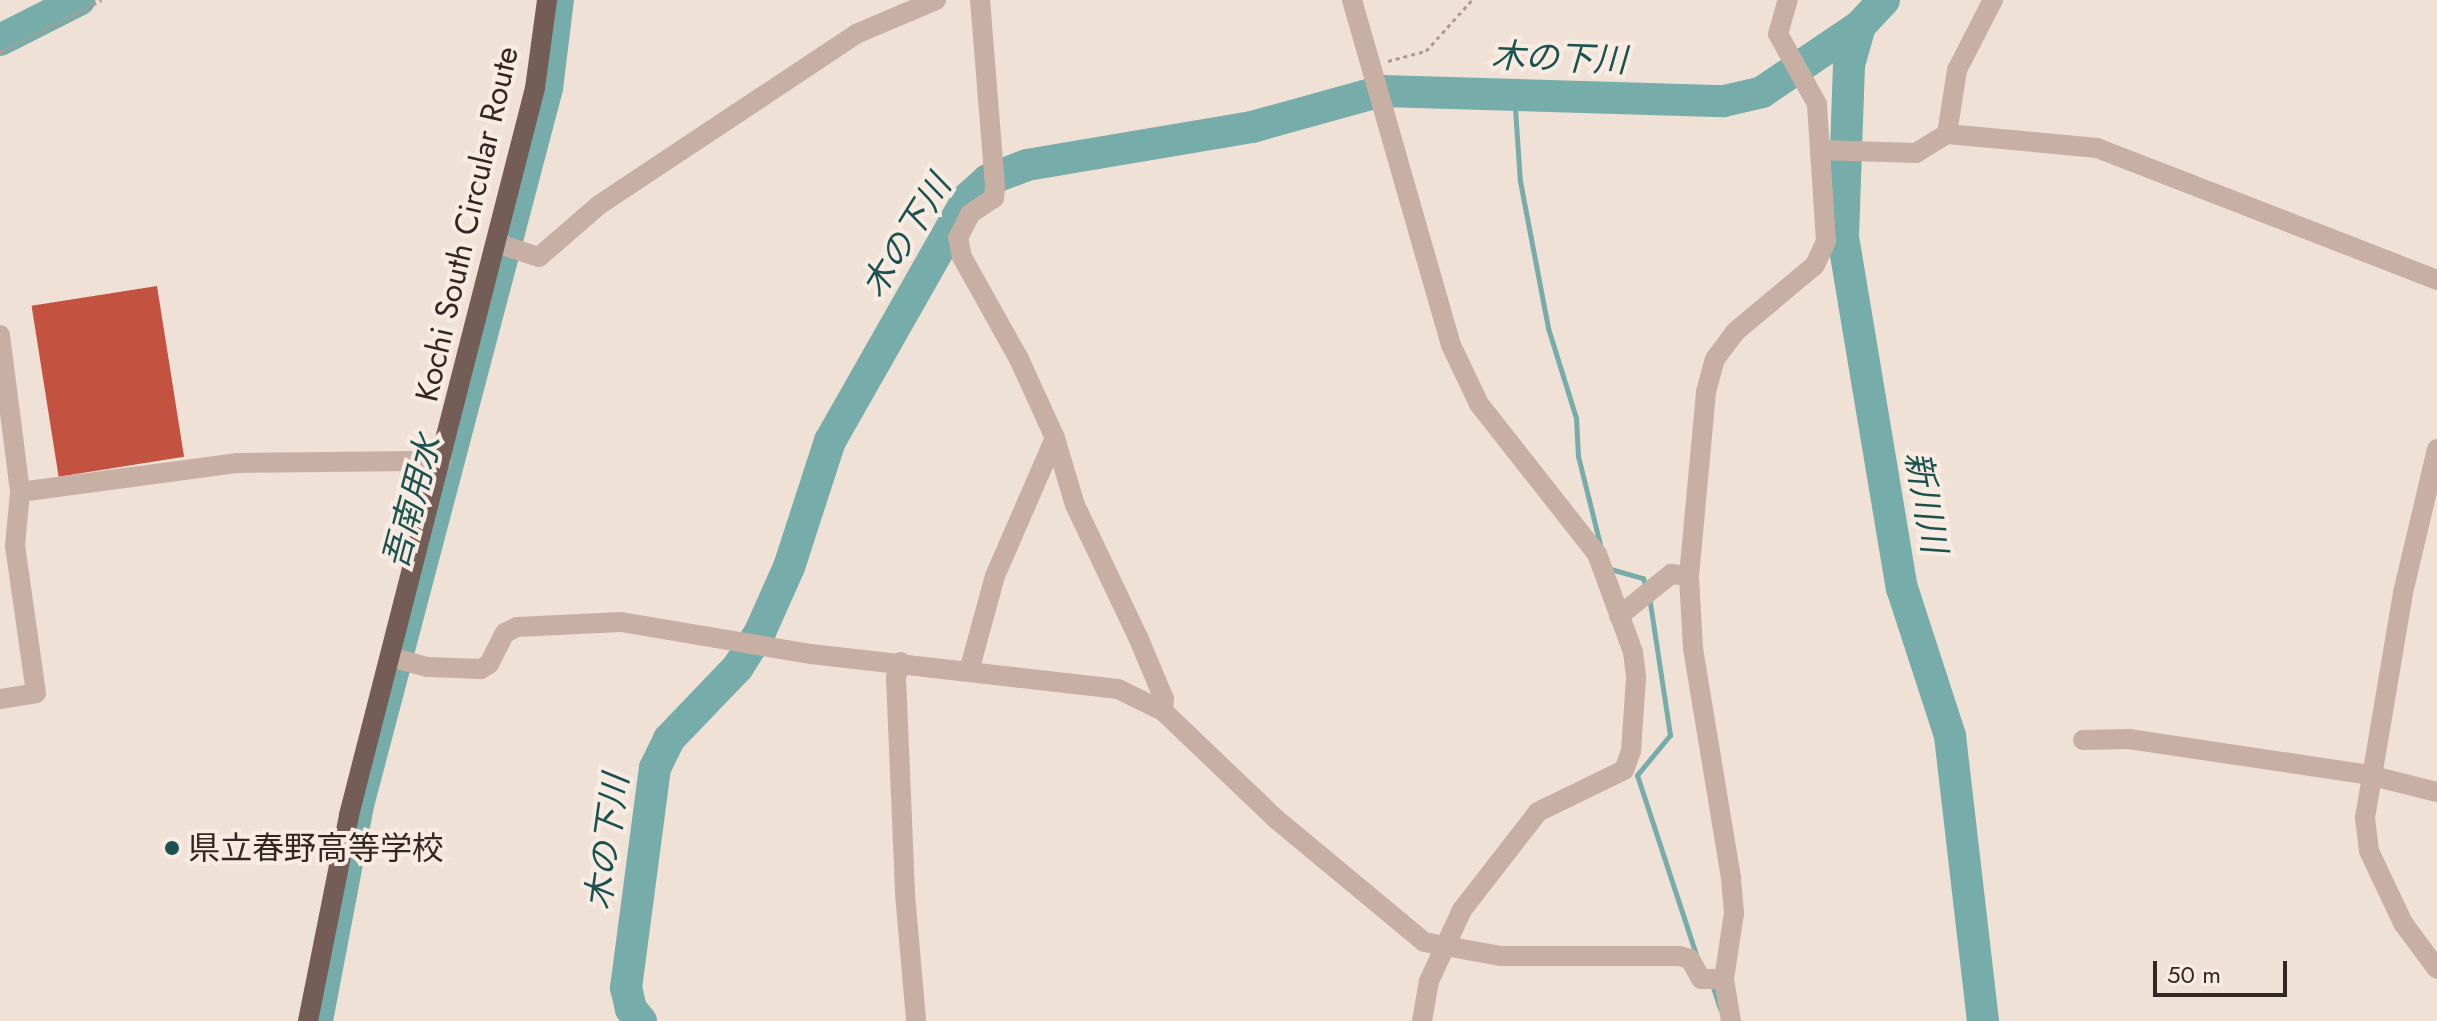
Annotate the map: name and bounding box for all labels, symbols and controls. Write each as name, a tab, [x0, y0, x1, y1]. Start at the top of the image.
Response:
water label: 木の下川	[1490, 35, 1628, 81]
street label: Kochi South Circular Route	[407, 43, 527, 405]
water label: 木の下川	[853, 168, 959, 304]
water label: 吾南用水	[375, 431, 449, 573]
water label: 新川川	[1897, 448, 1955, 556]
water label: 木の下川	[577, 772, 637, 912]
place label: 県立春野高等学校	[188, 829, 444, 867]
marker: 県立春野高等学校	[163, 839, 181, 857]
scale bar	[2157, 945, 2291, 995]
text: 50 m	[2167, 957, 2221, 992]

